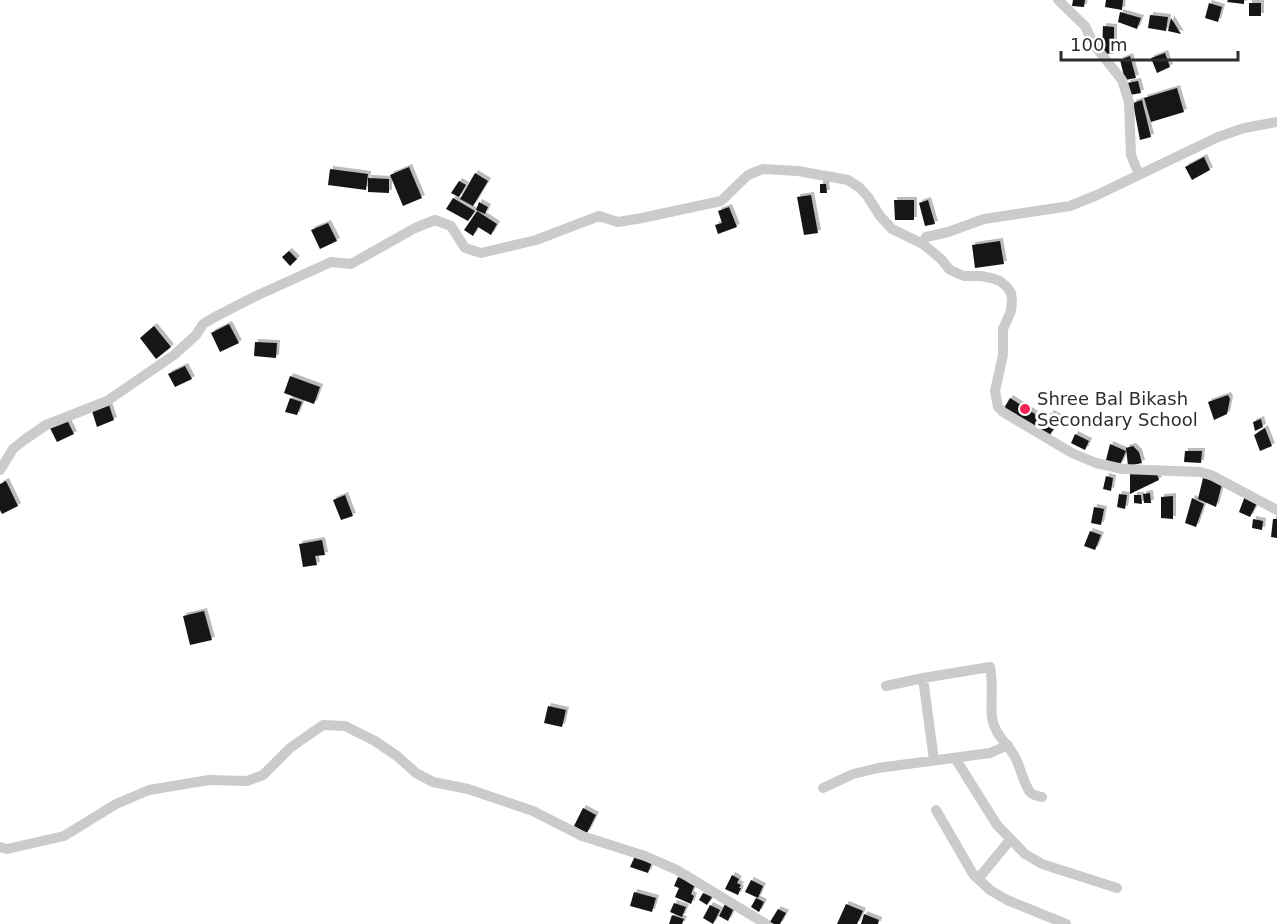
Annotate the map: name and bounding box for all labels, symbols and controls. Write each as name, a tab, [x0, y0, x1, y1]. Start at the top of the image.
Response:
scale bar	[1061, 24, 1238, 62]
text: 100 m	[1070, 34, 1128, 55]
place label: Shree Bal Bikash Secondary School	[1037, 388, 1198, 430]
marker: Shree Bal Bikash Secondary School	[1018, 402, 1032, 416]

